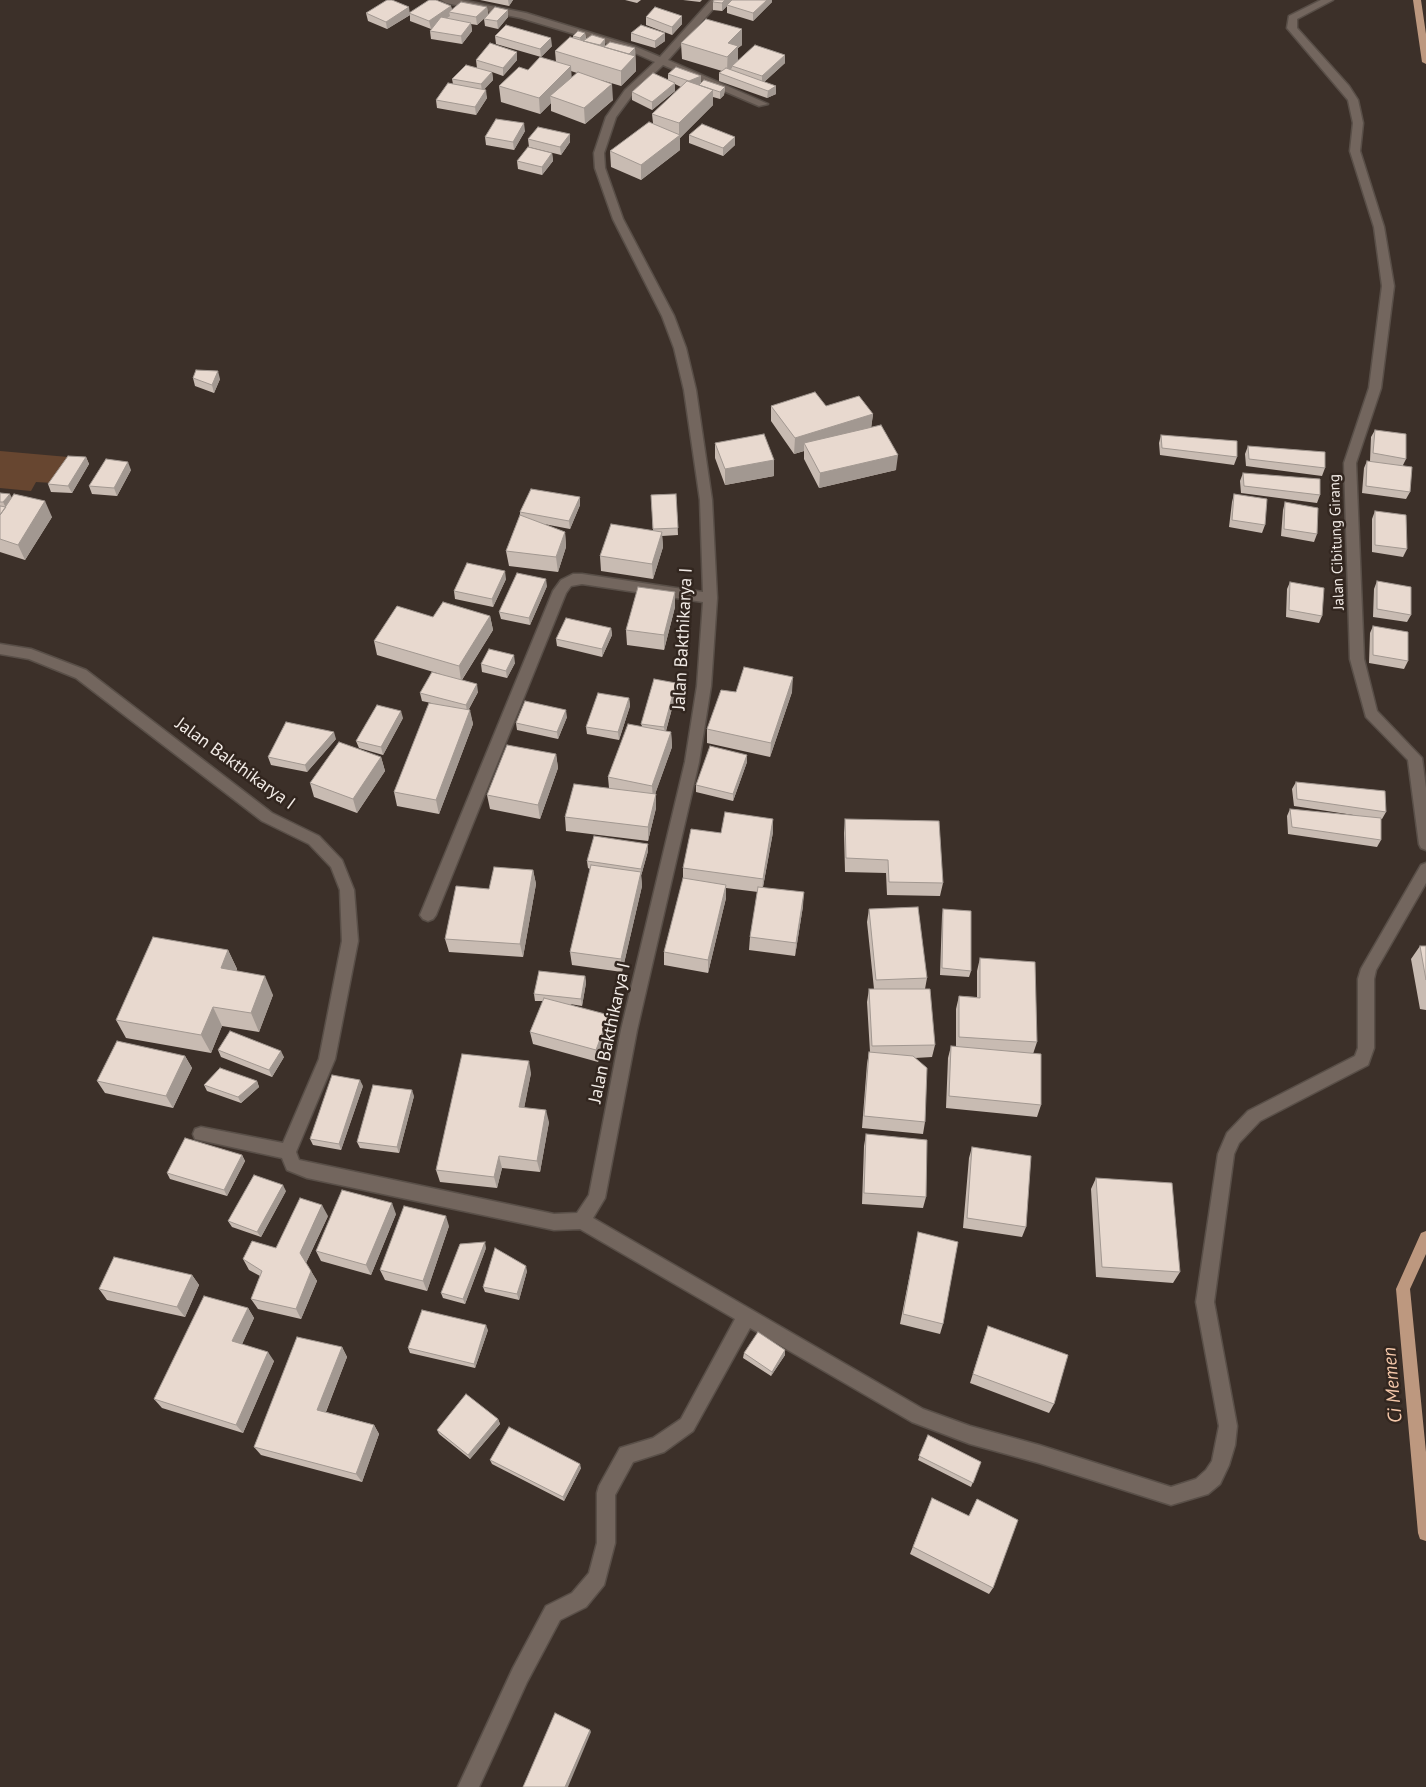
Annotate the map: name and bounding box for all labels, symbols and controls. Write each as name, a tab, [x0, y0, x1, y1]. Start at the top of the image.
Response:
street label: Jalan Cibitung Girang	[1326, 474, 1348, 610]
street label: Jalan Bakthikarya I	[668, 567, 698, 711]
street label: Jalan Bakthikarya I	[171, 713, 299, 815]
street label: Jalan Bakthikarya I	[585, 961, 635, 1105]
water label: Ci Memen	[1378, 1346, 1408, 1424]

